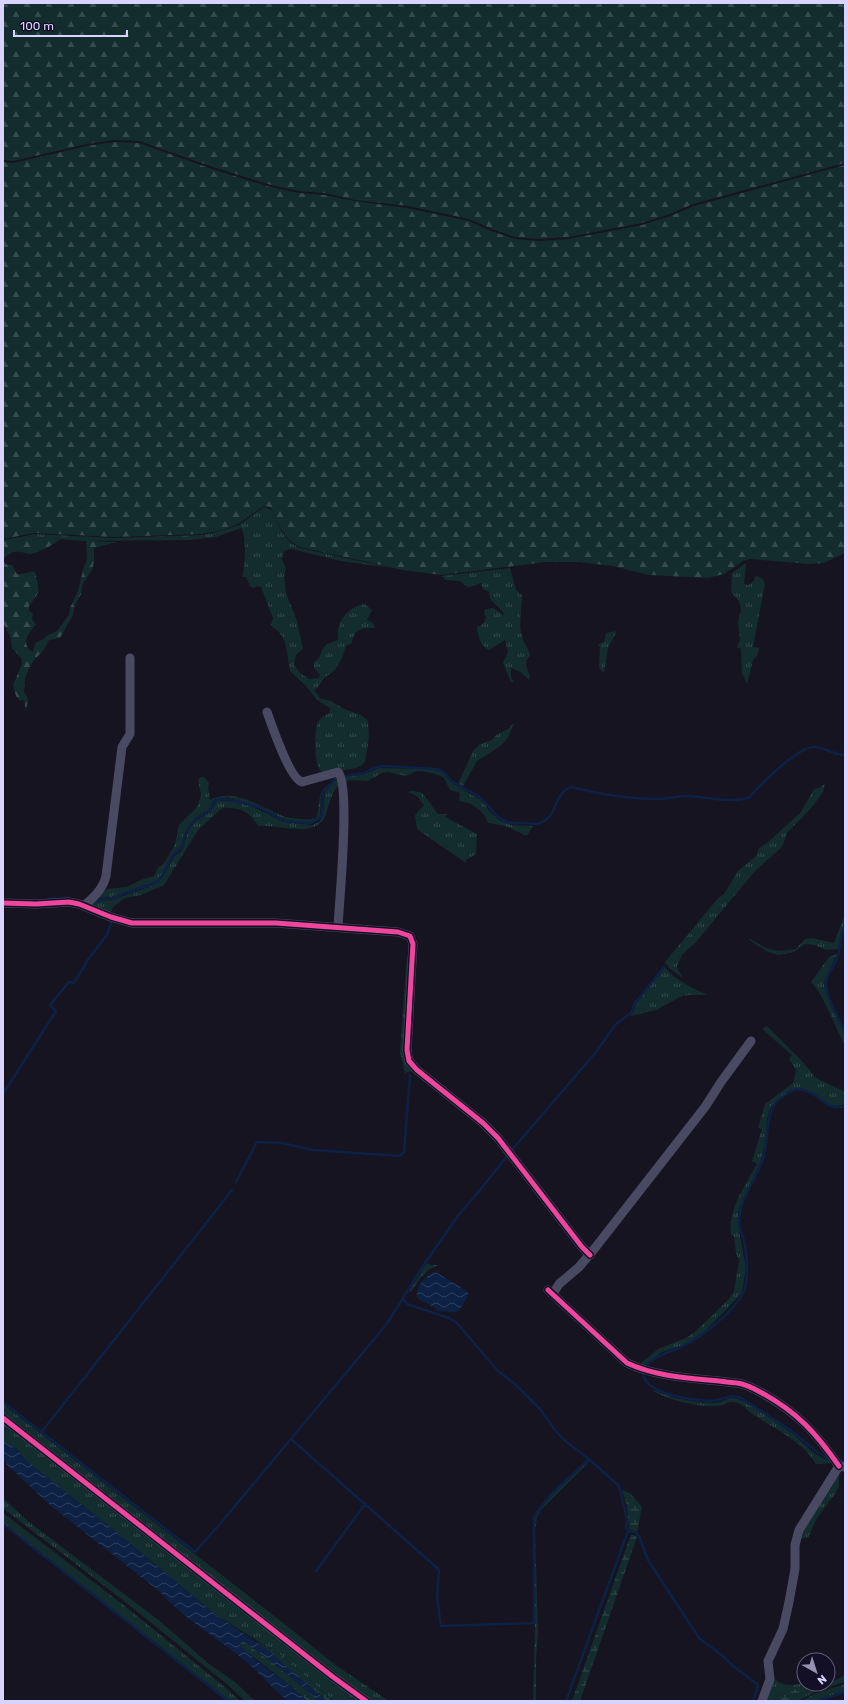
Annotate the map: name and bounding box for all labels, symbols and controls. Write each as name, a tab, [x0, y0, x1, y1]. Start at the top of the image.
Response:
scale bar	[14, 12, 127, 38]
text: 100 m	[20, 19, 54, 33]
north arrow	[796, 1652, 836, 1692]
text: N	[815, 1672, 829, 1687]

